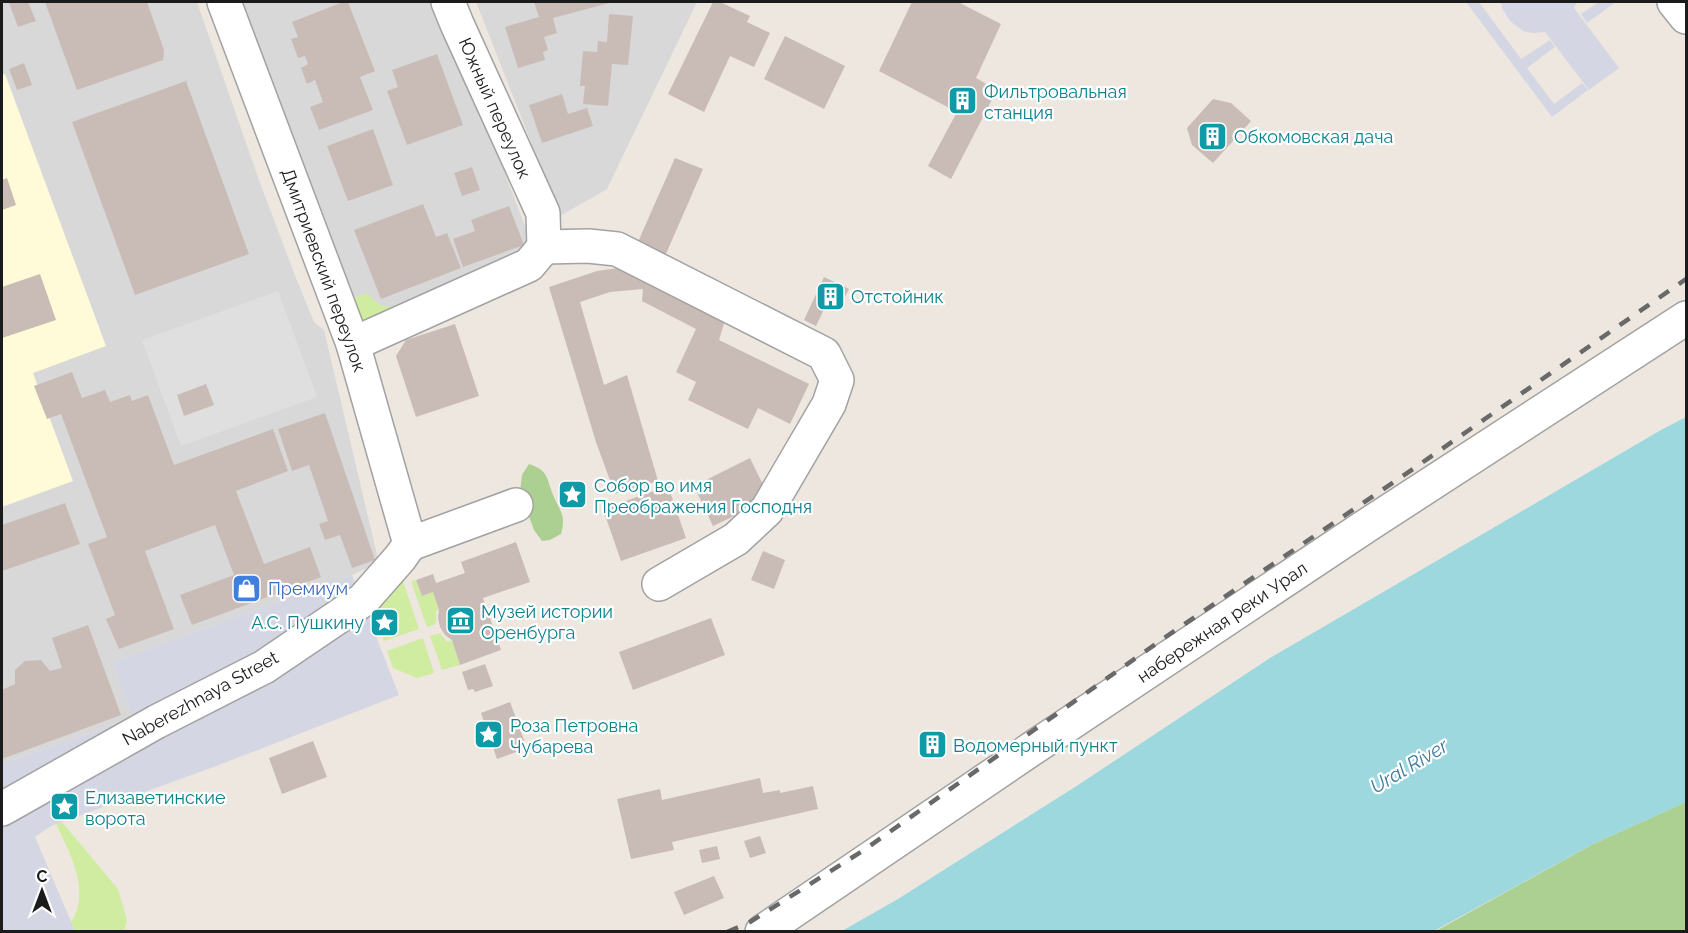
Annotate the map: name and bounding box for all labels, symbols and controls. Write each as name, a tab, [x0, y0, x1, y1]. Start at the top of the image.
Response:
street label: Южный переулок	[454, 34, 536, 182]
place label: Фильтровальная станция	[984, 81, 1127, 123]
building icon: Фильтровальная станция	[947, 85, 979, 117]
building icon: Обкомовская дача	[1197, 120, 1229, 152]
place label: Обкомовская дача	[1234, 126, 1393, 147]
street label: Дмитриевский переулок	[277, 165, 371, 375]
building icon: Отстойник	[814, 280, 846, 312]
place label: Отстойник	[851, 286, 944, 307]
place label: Собор во имя Преображения Господня	[594, 475, 812, 517]
place icon: Собор во имя Преображения Господня	[557, 479, 589, 511]
street label: набережная реки Урал	[1133, 557, 1311, 687]
shop icon: Премиум	[231, 572, 263, 604]
place label: Премиум	[268, 578, 348, 599]
place label: Музей истории Оренбурга	[481, 601, 613, 643]
museum icon: Музей истории Оренбурга	[444, 605, 476, 637]
place icon: А.С. Пушкину	[369, 606, 401, 638]
place label: А.С. Пушкину	[251, 612, 364, 633]
street label: Naberezhnaya Street	[118, 646, 282, 750]
place label: Роза Петровна Чубарева	[510, 715, 638, 757]
place icon: Роза Петровна Чубарева	[473, 719, 505, 751]
building icon: Водомерный пункт	[916, 729, 948, 761]
water label: Ural River	[1366, 733, 1453, 799]
place label: Водомерный пункт	[953, 735, 1118, 756]
place label: Елизаветинские ворота	[85, 787, 226, 829]
place icon: Елизаветинские ворота	[48, 791, 80, 823]
north arrow	[12, 861, 72, 921]
text: С	[37, 867, 48, 886]

